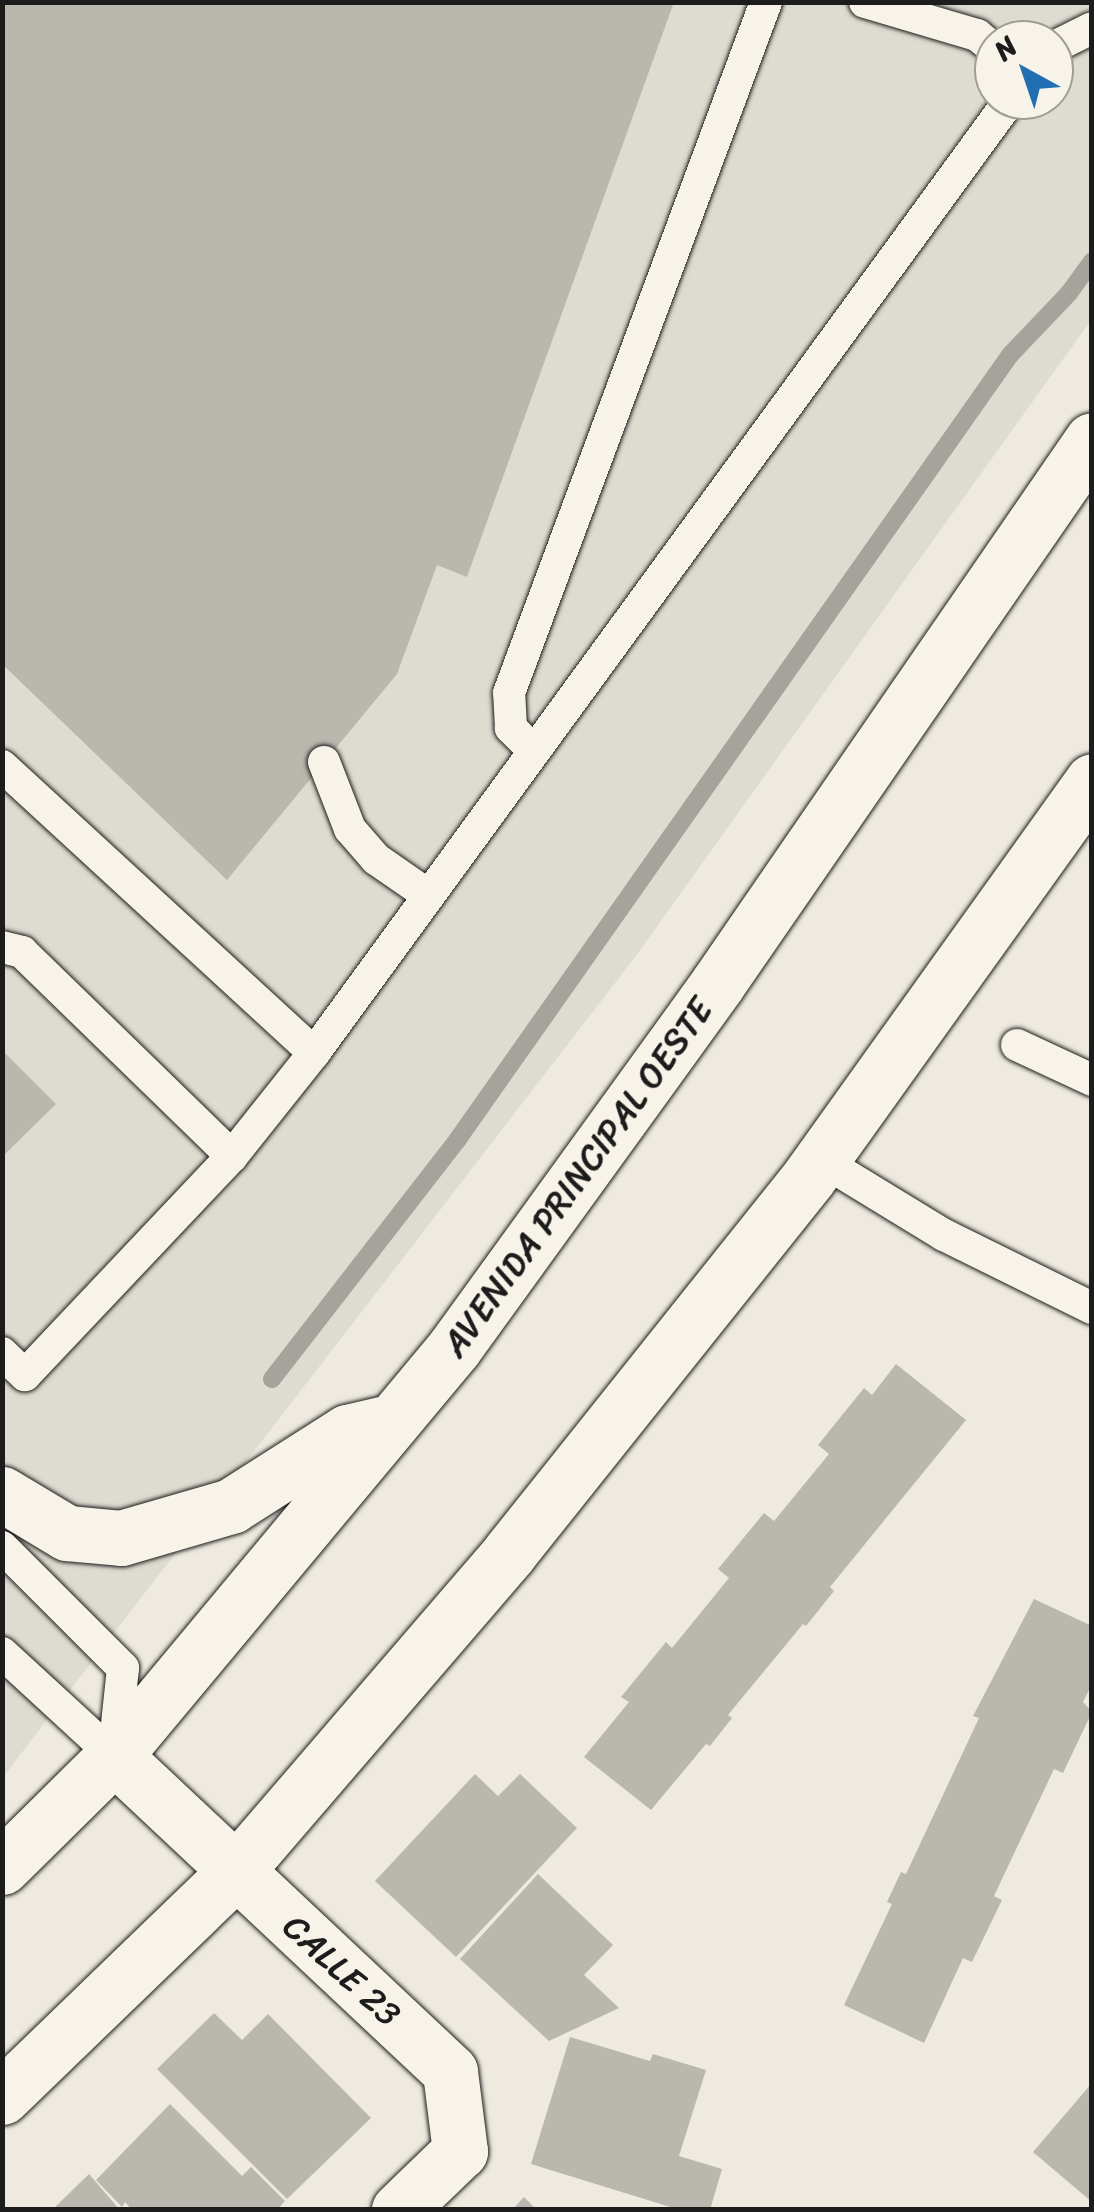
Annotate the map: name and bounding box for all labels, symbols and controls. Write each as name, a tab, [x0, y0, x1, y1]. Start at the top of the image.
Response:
north arrow	[974, 20, 1074, 120]
text: N	[982, 23, 1029, 73]
street label: AVENIDA PRINCIPAL OESTE	[432, 988, 722, 1366]
street label: CALLE 23	[275, 1905, 409, 2035]

